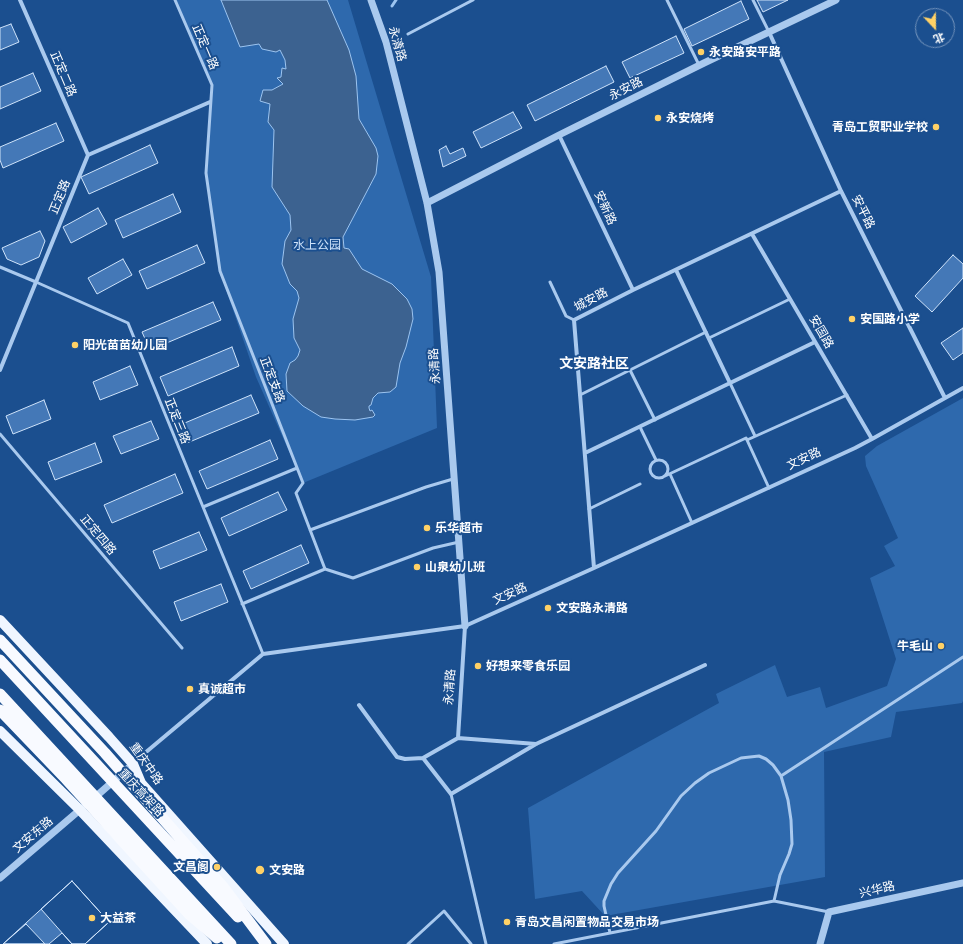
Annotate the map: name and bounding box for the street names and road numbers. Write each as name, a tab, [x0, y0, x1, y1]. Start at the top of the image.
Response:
street label: 正定一路	[189, 22, 221, 72]
street label: 永清路	[385, 25, 409, 63]
street label: 正定二路	[47, 49, 79, 99]
street label: 永安路	[607, 74, 645, 104]
street label: 正定路	[47, 178, 73, 216]
street label: 安新路	[591, 189, 619, 227]
street label: 安平路	[848, 193, 878, 231]
street label: 城安路	[572, 285, 610, 315]
street label: 安国路	[806, 313, 836, 351]
street label: 永清路	[427, 348, 443, 384]
street label: 正定支路	[257, 355, 287, 405]
street label: 正定三路	[161, 396, 193, 446]
street label: 文安路	[785, 445, 823, 473]
street label: 正定四路	[77, 512, 119, 558]
street label: 文安路	[491, 580, 529, 608]
street label: 永清路	[442, 669, 458, 705]
street label: 重庆中路	[126, 740, 166, 788]
street label: 重庆高架路	[115, 766, 167, 820]
street label: 文安东路	[10, 814, 56, 856]
street label: 兴华路	[858, 879, 896, 901]

